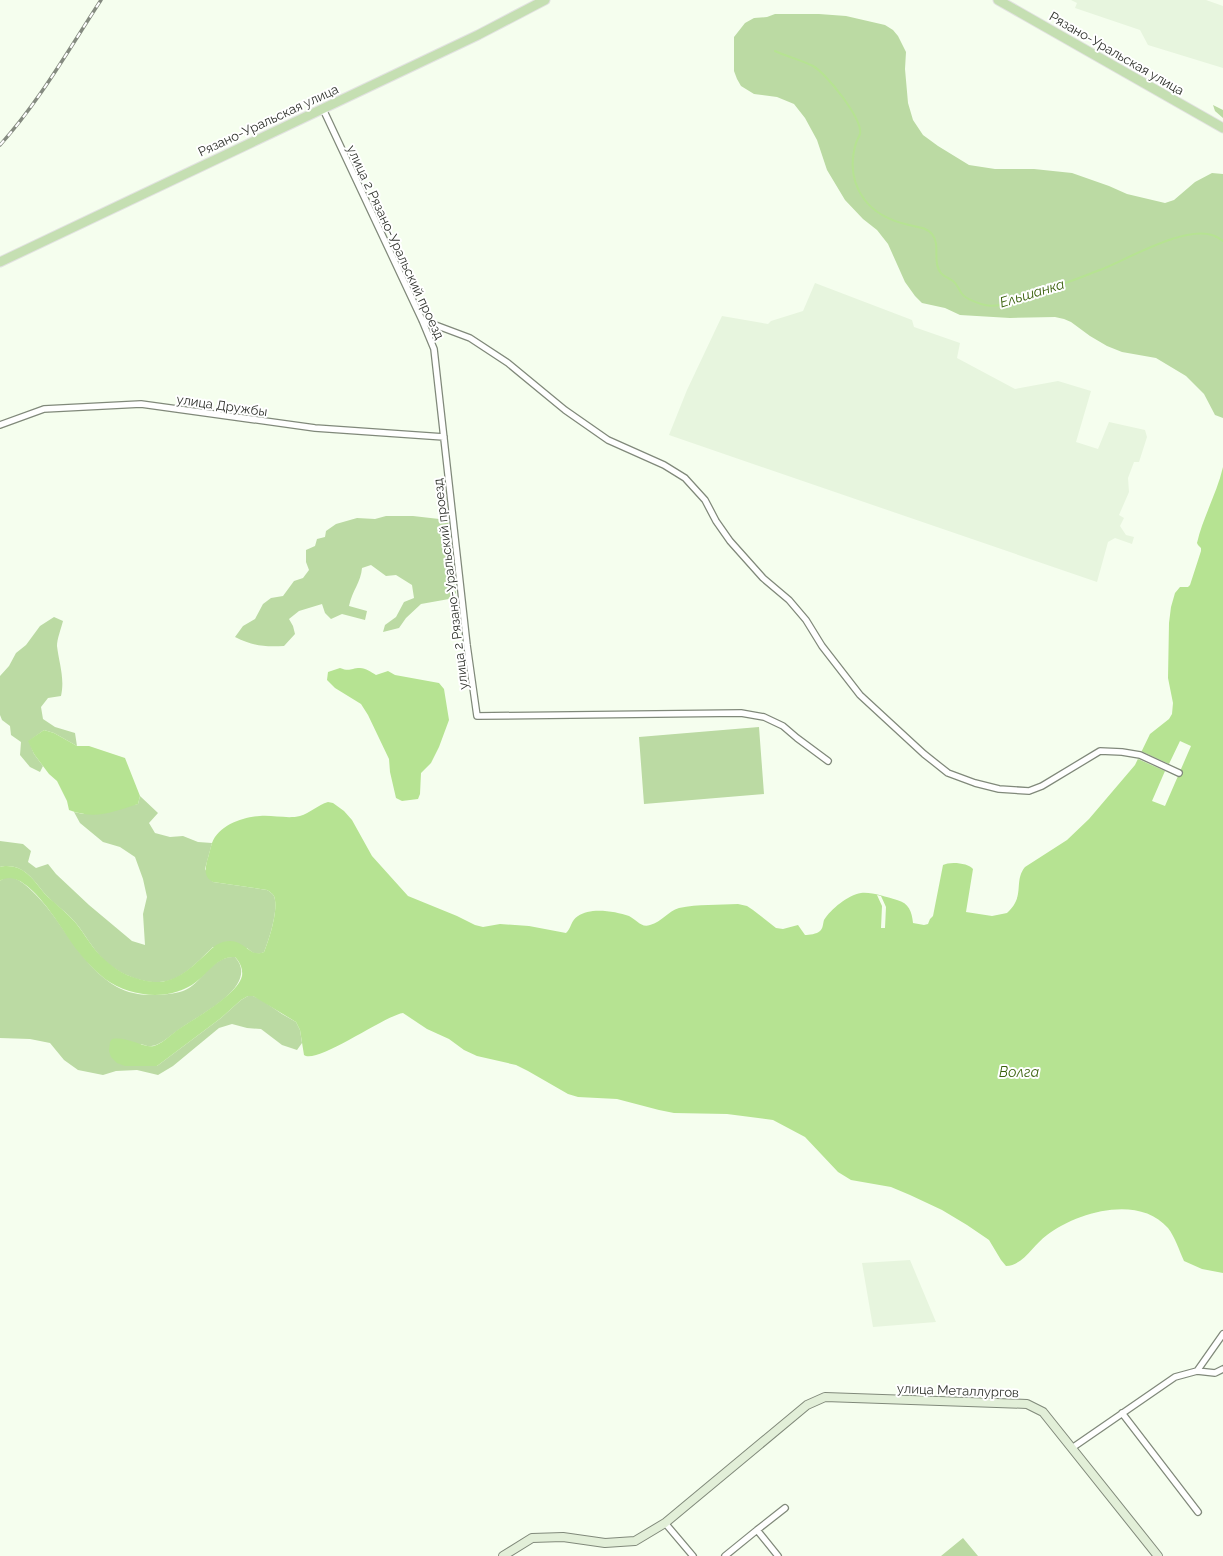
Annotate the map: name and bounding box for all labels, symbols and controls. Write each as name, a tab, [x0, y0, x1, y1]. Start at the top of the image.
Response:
street label: Рязано-Уральская улица	[1047, 9, 1187, 98]
street label: Рязано-Уральская улица	[196, 81, 341, 160]
street label: улица 2 Рязано-Уральский проезд	[344, 143, 447, 342]
water label: Ельшанка	[998, 276, 1066, 310]
street label: улица Дружбы	[176, 392, 268, 419]
street label: улица 2 Рязано-Уральский проезд	[430, 477, 471, 690]
water label: Волга	[999, 1064, 1039, 1080]
street label: улица Металлургов	[897, 1381, 1019, 1400]

